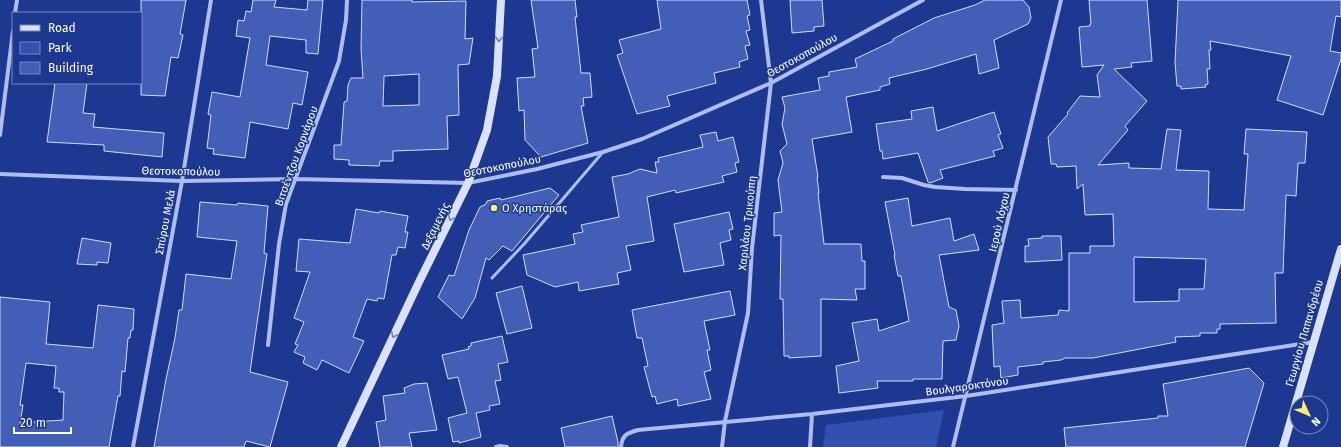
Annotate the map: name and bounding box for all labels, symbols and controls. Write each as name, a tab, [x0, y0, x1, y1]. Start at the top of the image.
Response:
legend	[12, 12, 142, 84]
text: Road	[48, 21, 76, 35]
street label: Θεοτοκοπούλου	[765, 31, 840, 80]
one-way arrow	[495, 36, 504, 42]
text: Park	[48, 41, 72, 55]
text: Building	[48, 61, 94, 75]
street label: Βιτσέντζου Κορνάρου	[272, 104, 321, 208]
street label: Θεοτοκοπούλου	[462, 153, 542, 180]
street label: Θεοτοκοπούλου	[142, 164, 220, 179]
street label: Χαριλάου Τρικούπη	[736, 175, 759, 271]
street label: Σπύρου Μελά	[153, 188, 178, 256]
street label: Ιερού Λόχου	[986, 191, 1013, 253]
street label: Δεξαμενής	[418, 201, 452, 252]
place label: Ο Χρηστάρας	[502, 202, 567, 215]
marker: Ο Χρηστάρας	[489, 203, 499, 213]
one-way arrow	[448, 214, 456, 221]
street label: Γεωργίου Παπανδρέου	[1283, 278, 1326, 388]
one-way arrow	[391, 331, 399, 338]
street label: Βουλγαροκτόνου	[925, 374, 1010, 399]
north arrow	[1289, 395, 1329, 435]
scale bar	[14, 409, 71, 435]
text: N	[1309, 414, 1323, 429]
text: 20 m	[20, 416, 46, 430]

